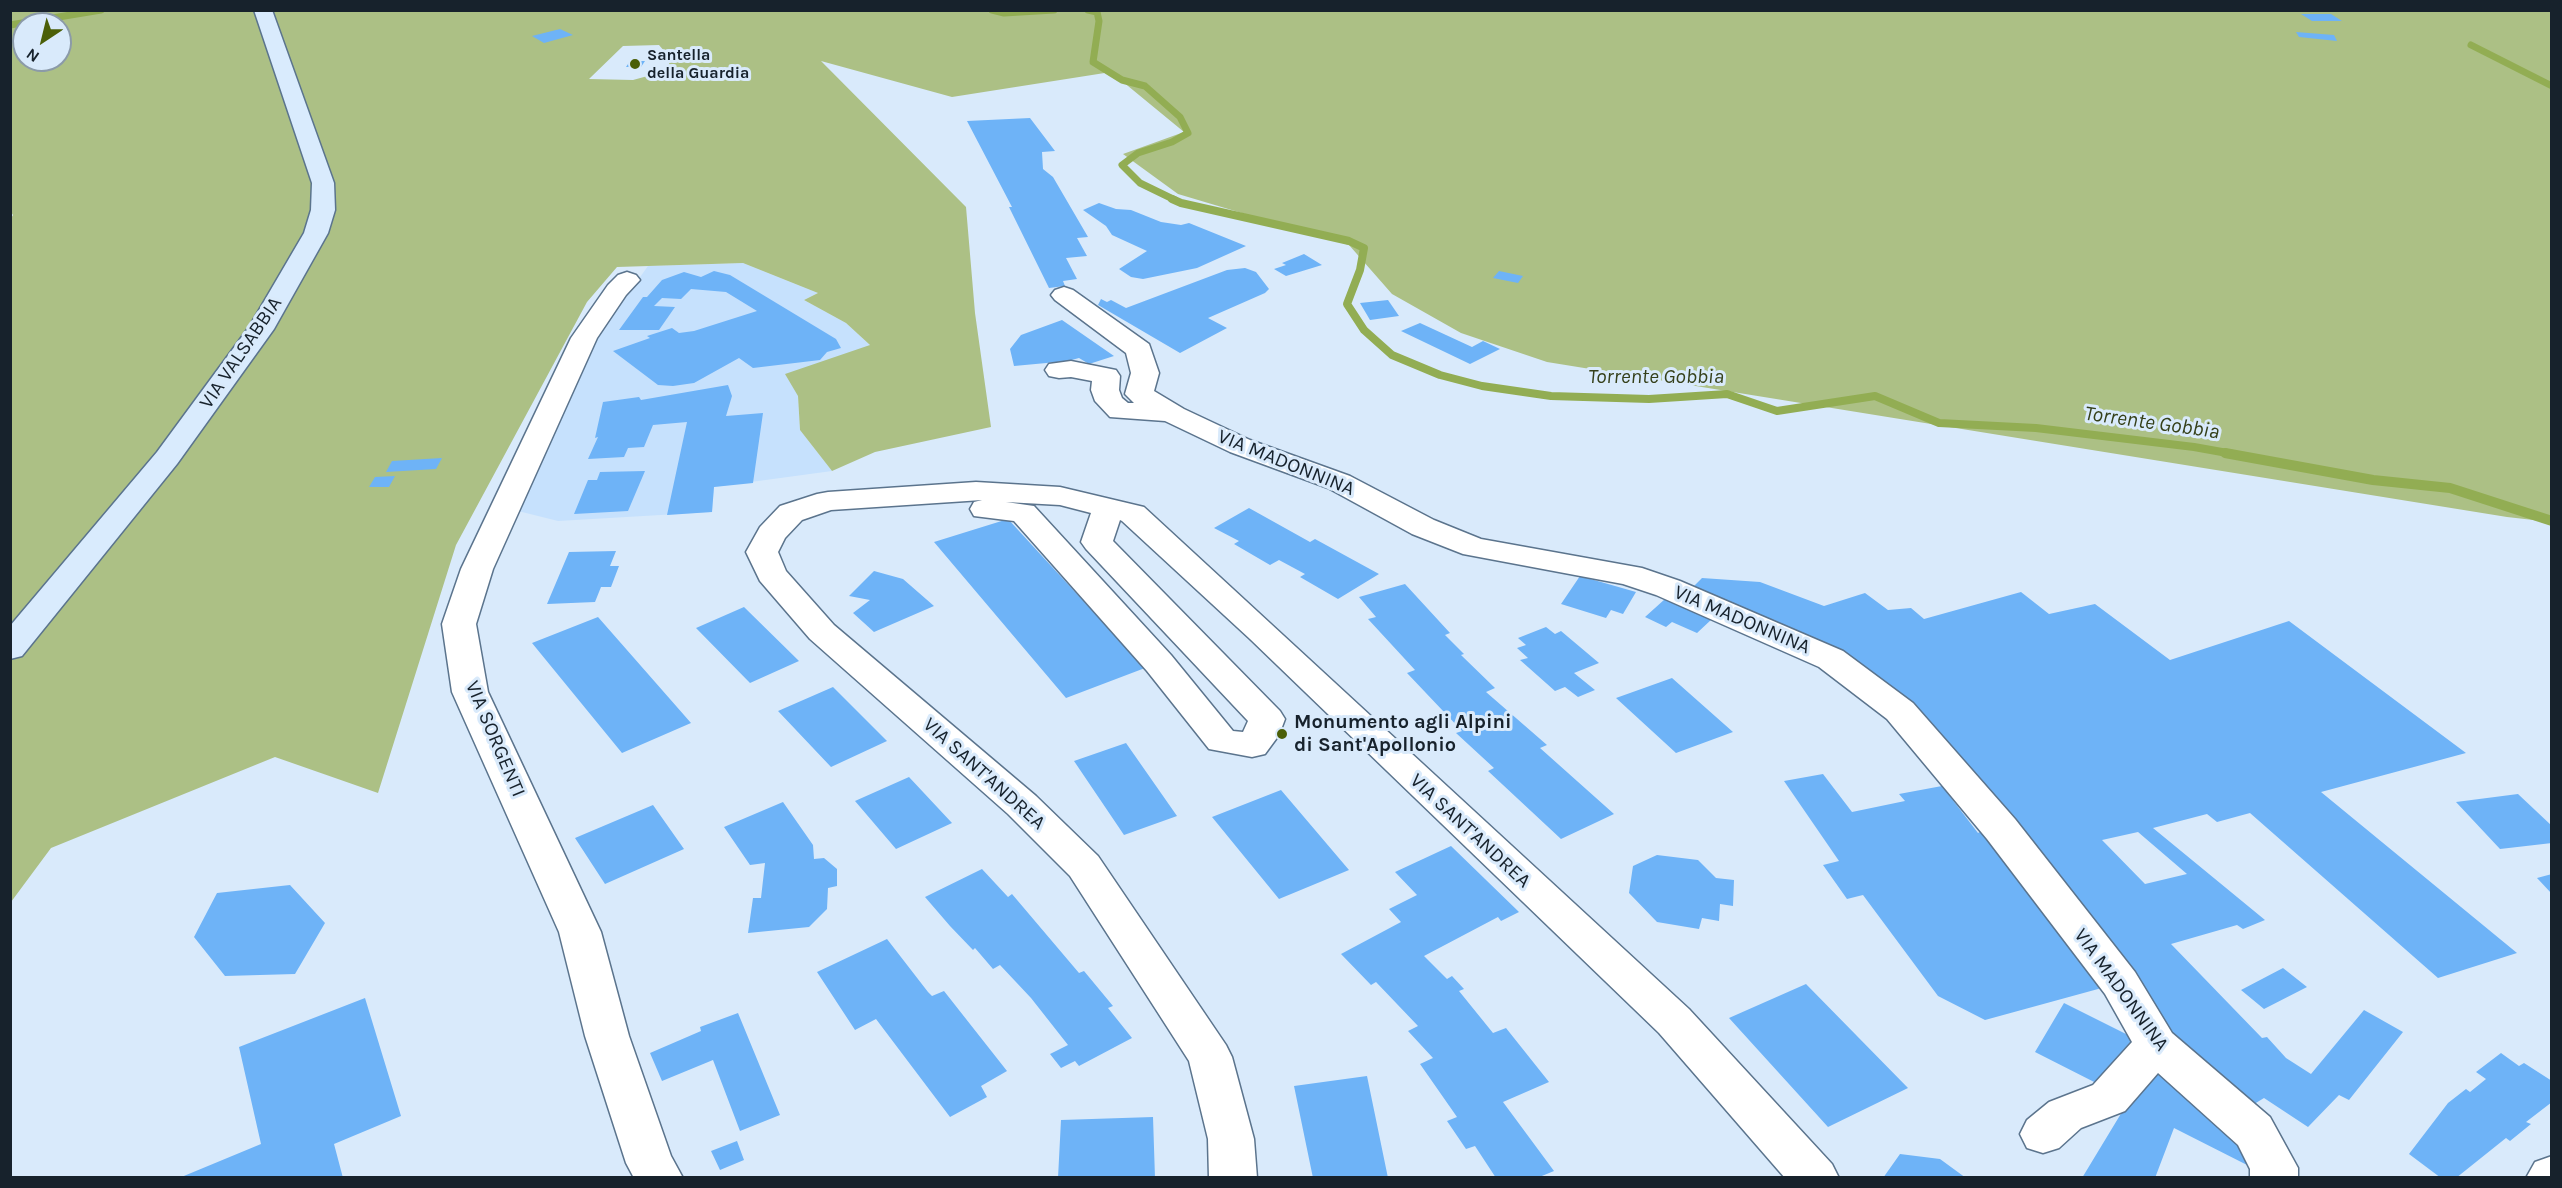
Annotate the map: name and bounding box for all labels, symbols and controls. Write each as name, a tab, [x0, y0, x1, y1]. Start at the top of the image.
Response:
north arrow	[12, 12, 72, 72]
text: N	[22, 44, 43, 67]
place label: Santella della Guardia	[647, 45, 749, 83]
marker: Santella della Guardia	[628, 57, 642, 71]
street label: VIA VALSABBIA	[195, 292, 287, 414]
water label: Torrente Gobbia	[1588, 364, 1724, 390]
water label: Torrente Gobbia	[2083, 401, 2221, 445]
street label: VIA MADONNINA	[1214, 425, 1358, 501]
street label: VIA MADONNINA	[1670, 580, 1814, 660]
street label: VIA SORGENTI	[460, 677, 530, 801]
place label: Monumento agli Alpini di Sant'Apollonio	[1294, 710, 1512, 757]
street label: VIA SANT'ANDREA	[918, 713, 1050, 835]
marker: Monumento agli Alpini di Sant'Apollonio	[1275, 727, 1289, 741]
street label: VIA SANT'ANDREA	[1405, 769, 1535, 893]
street label: VIA MADONNINA	[2068, 924, 2174, 1056]

